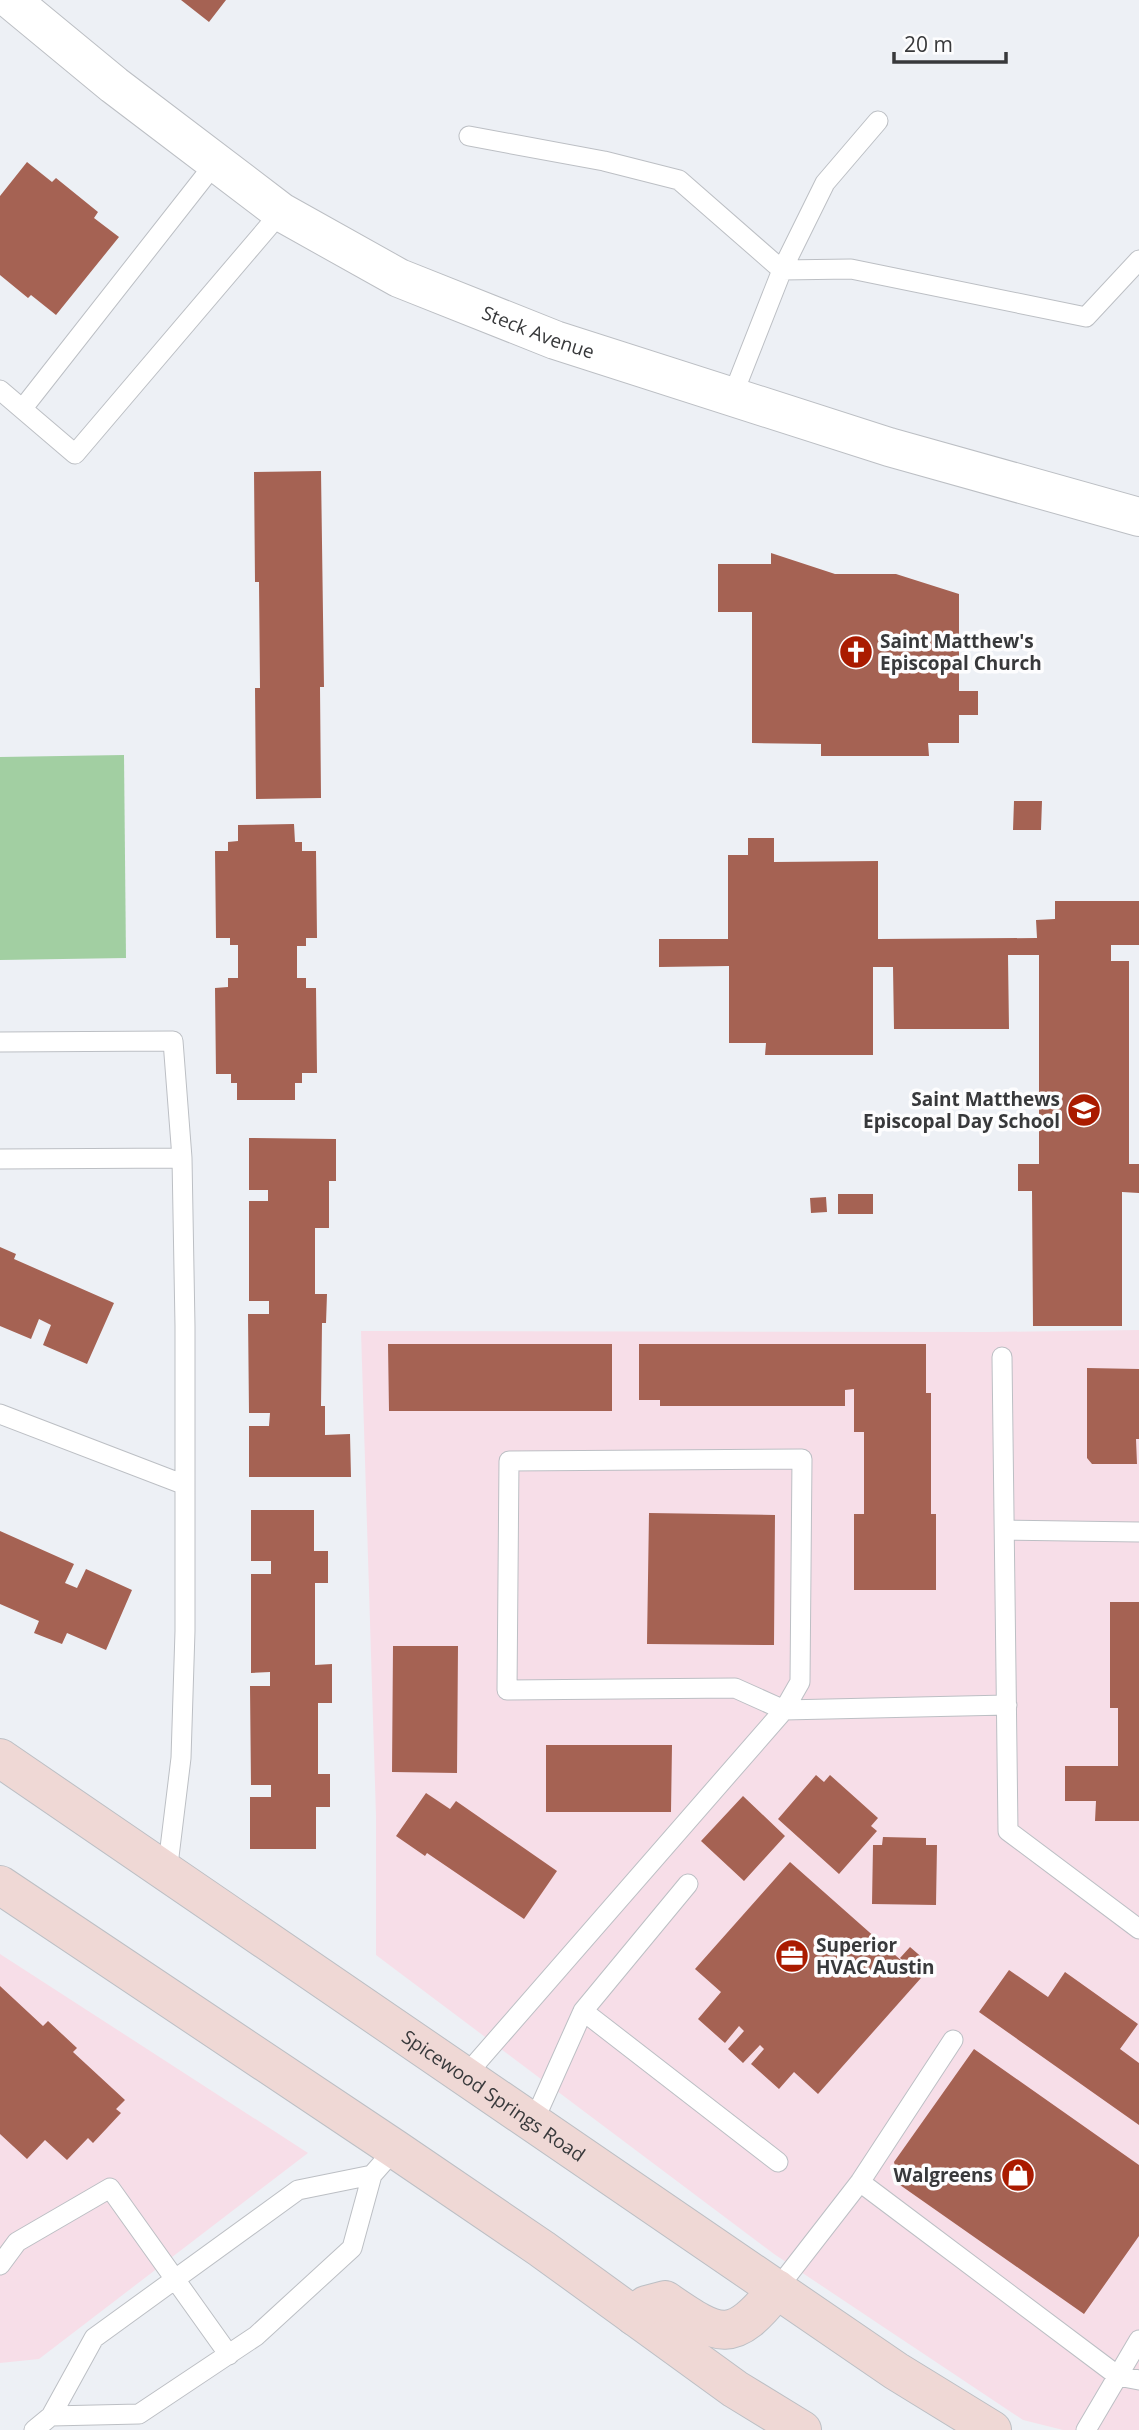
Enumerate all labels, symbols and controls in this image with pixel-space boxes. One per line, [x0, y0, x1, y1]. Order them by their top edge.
scale bar [894, 21, 1006, 65]
text: 20 m [904, 30, 953, 58]
street label: Steck Avenue [478, 299, 598, 365]
place label: Saint Matthew's Episcopal Church [880, 628, 1042, 676]
church icon: Saint Matthew's Episcopal Church [837, 633, 875, 671]
place label: Saint Matthews Episcopal Day School [863, 1086, 1060, 1134]
school or university icon: Saint Matthews Episcopal Day School [1065, 1091, 1103, 1129]
place label: Superior HVAC Austin [816, 1932, 935, 1980]
office icon: Superior HVAC Austin [773, 1937, 811, 1975]
street label: Spicewood Springs Road [397, 2024, 590, 2168]
shop icon: Walgreens [999, 2156, 1037, 2194]
place label: Walgreens [894, 2162, 993, 2188]

